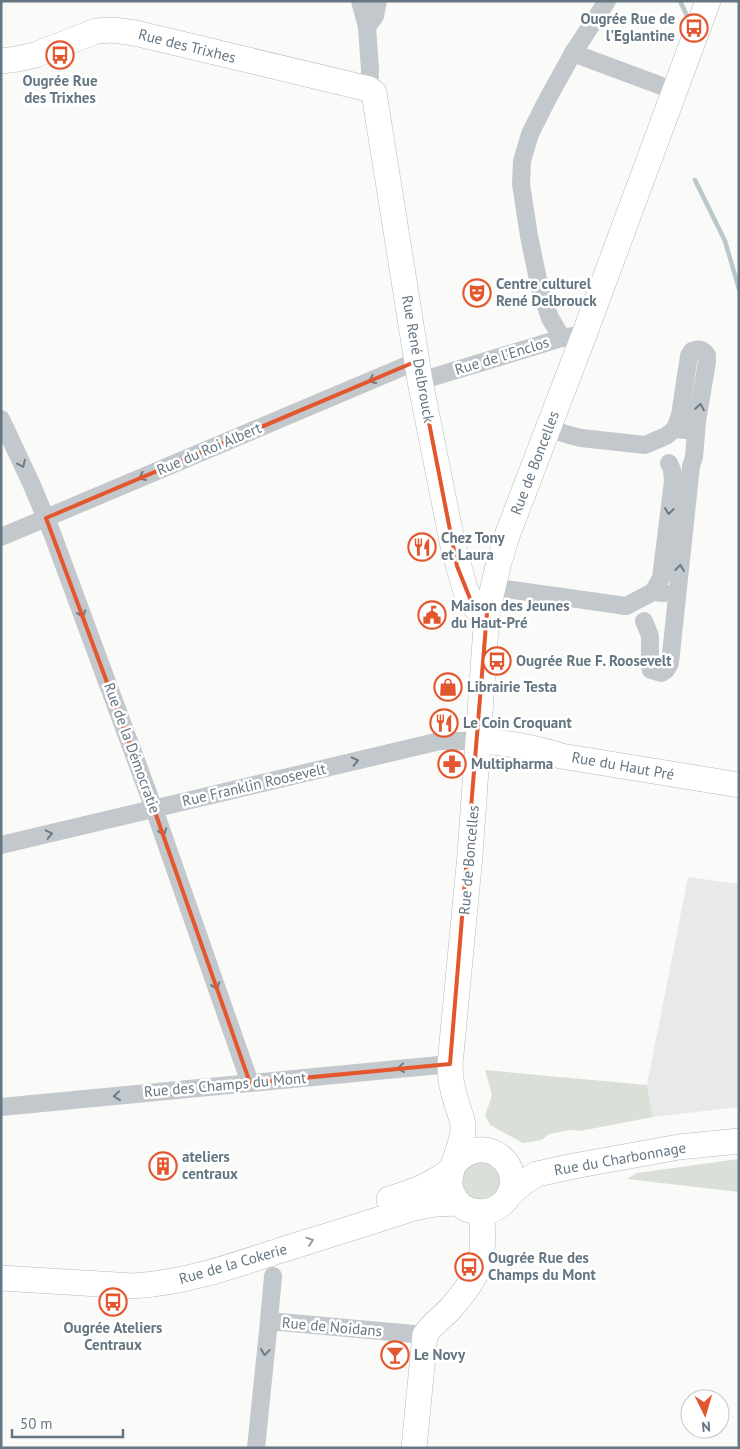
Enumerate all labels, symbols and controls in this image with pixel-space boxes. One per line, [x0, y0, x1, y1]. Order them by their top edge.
place label: Ougrée Rue de l'Eglantine [580, 9, 675, 45]
bus stop icon: Ougrée Rue de l'Eglantine [679, 13, 709, 43]
street label: Rue des Trixhes [136, 24, 238, 67]
bus stop icon: Ougrée Rue des Trixhes [45, 40, 75, 70]
place label: Ougrée Rue des Trixhes [22, 71, 98, 107]
place label: Centre culturel René Delbrouck [496, 274, 597, 310]
theatre icon: Centre culturel René Delbrouck [462, 278, 492, 308]
street label: Rue René Delbrouck [398, 294, 439, 425]
street label: Rue de l'Enclos [452, 332, 551, 379]
one-way arrow [368, 374, 377, 384]
one-way arrow [694, 403, 704, 412]
street label: Rue de Boncelles [506, 408, 563, 518]
street label: Rue du Roi Albert [154, 418, 264, 479]
one-way arrow [15, 459, 26, 468]
one-way arrow [138, 471, 147, 482]
one-way arrow [664, 508, 675, 516]
place label: Chez Tony et Laura [441, 528, 506, 564]
restaurant icon: Chez Tony et Laura [407, 532, 437, 562]
one-way arrow [674, 564, 685, 572]
place label: Maison des Jeunes du Haut-Pré [451, 596, 570, 632]
public building icon: Maison des Jeunes du Haut-Pré [417, 600, 447, 630]
one-way arrow [76, 610, 86, 618]
bus stop icon: Ougrée Rue F. Roosevelt [482, 646, 512, 676]
place label: Ougrée Rue F. Roosevelt [516, 651, 672, 670]
shop icon: Librairie Testa [433, 672, 463, 702]
place label: Librairie Testa [467, 677, 557, 696]
street label: Rue de la Démocratie [100, 680, 165, 816]
restaurant icon: Le Coin Croquant [429, 708, 459, 738]
place label: Le Coin Croquant [463, 713, 572, 732]
street label: Rue du Haut Pré [570, 747, 676, 784]
pharmacy icon: Multipharma [437, 749, 467, 779]
place label: Multipharma [471, 754, 553, 773]
one-way arrow [351, 756, 360, 767]
street label: Rue Franklin Roosevelt [180, 759, 328, 810]
street label: Rue de Boncelles [454, 804, 483, 916]
one-way arrow [157, 828, 167, 836]
one-way arrow [44, 829, 53, 840]
one-way arrow [210, 981, 220, 990]
one-way arrow [397, 1062, 405, 1073]
street label: Rue des Champs du Mont [143, 1068, 307, 1101]
one-way arrow [113, 1090, 121, 1101]
street label: Rue du Charbonnage [552, 1138, 687, 1179]
place label: ateliers centraux [182, 1147, 238, 1183]
building icon: ateliers centraux [148, 1151, 178, 1181]
one-way arrow [305, 1237, 314, 1247]
street label: Rue de la Cokerie [177, 1239, 289, 1288]
place label: Ougrée Rue des Champs du Mont [488, 1248, 596, 1284]
bus stop icon: Ougrée Rue des Champs du Mont [454, 1252, 484, 1282]
bus stop icon: Ougrée Ateliers Centraux [98, 1287, 128, 1317]
street label: Rue de Noidans [281, 1313, 383, 1340]
place label: Ougrée Ateliers Centraux [64, 1318, 162, 1354]
bar icon: Le Novy [380, 1340, 410, 1370]
place label: Le Novy [414, 1345, 466, 1364]
one-way arrow [260, 1348, 271, 1356]
north arrow [680, 1389, 730, 1439]
scale bar [12, 1406, 124, 1438]
text: 50 m [20, 1414, 53, 1433]
text: N [701, 1418, 712, 1436]

